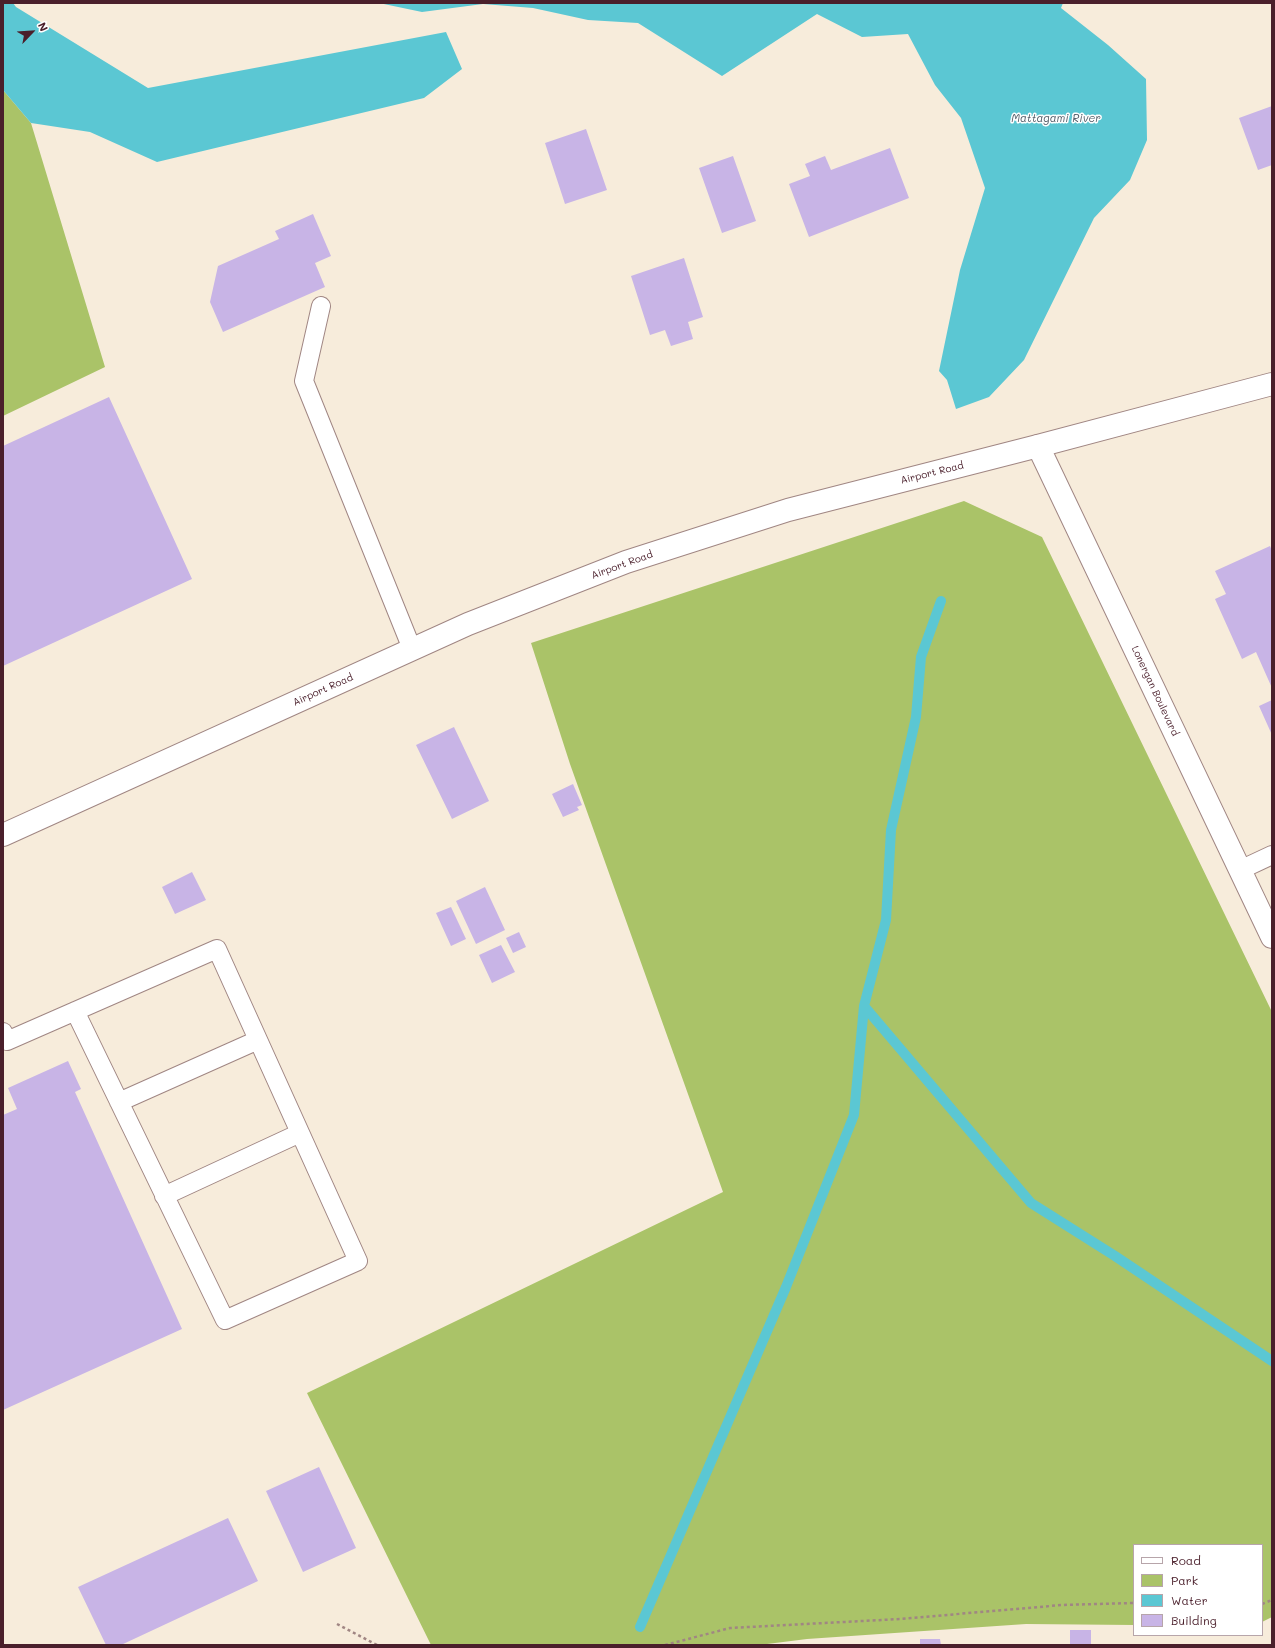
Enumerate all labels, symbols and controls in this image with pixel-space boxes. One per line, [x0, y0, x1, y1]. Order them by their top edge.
north arrow [12, 12, 52, 52]
text: N [35, 20, 52, 34]
water label: Mattagami River [1011, 112, 1101, 126]
street label: Airport Road [899, 459, 965, 487]
street label: Airport Road [590, 548, 654, 582]
street label: Lonergan Boulevard [1129, 644, 1181, 738]
street label: Airport Road [291, 671, 355, 709]
legend [1133, 1544, 1263, 1636]
text: Road [1171, 1552, 1201, 1568]
text: Park [1171, 1572, 1198, 1588]
text: Water [1171, 1592, 1208, 1608]
text: Building [1171, 1612, 1217, 1628]

